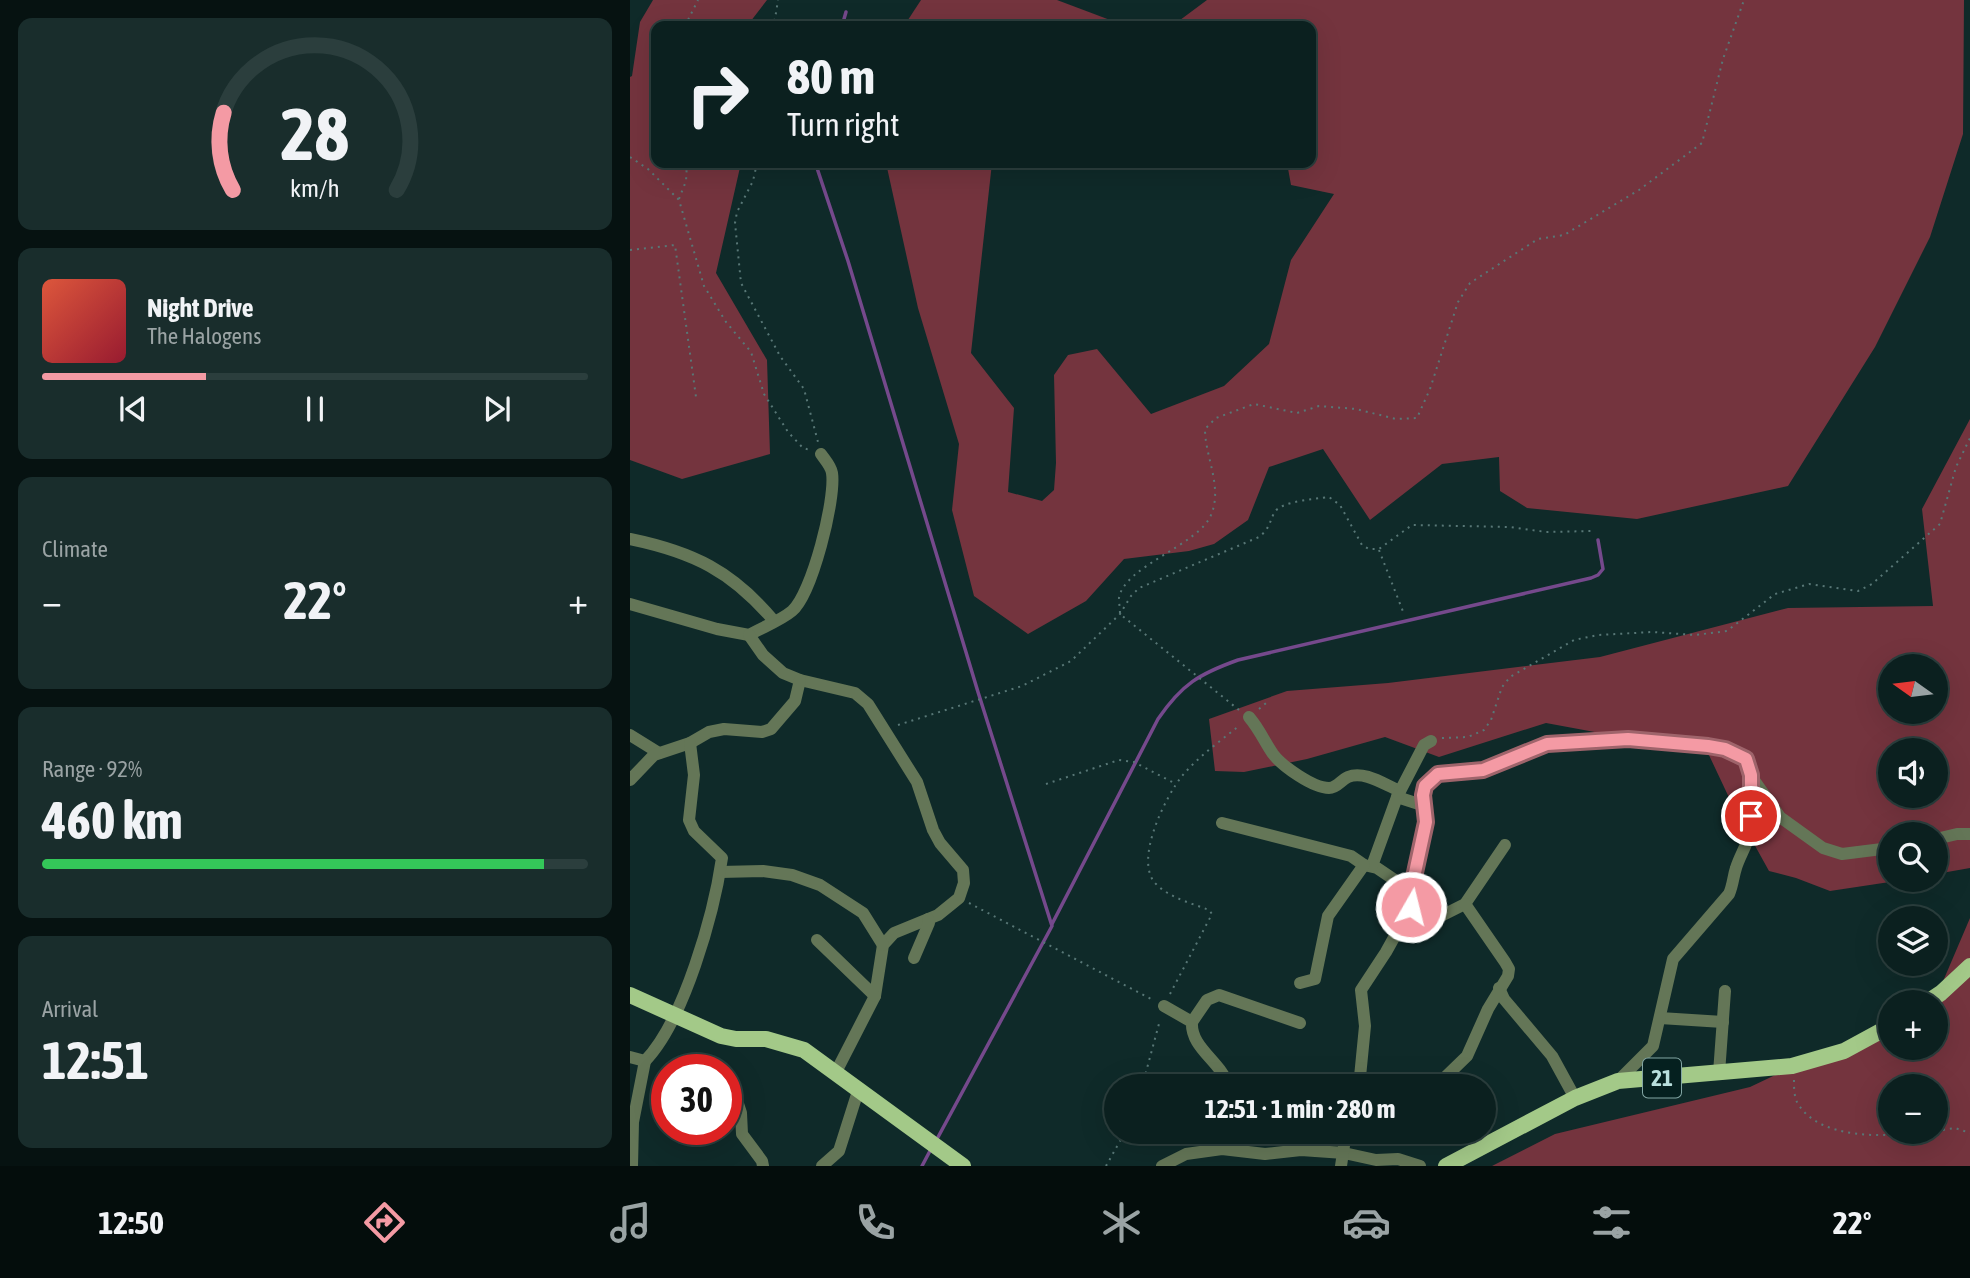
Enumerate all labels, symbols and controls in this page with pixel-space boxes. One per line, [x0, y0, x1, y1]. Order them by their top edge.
text: 80 m [787, 48, 875, 104]
icon: right [672, 49, 763, 140]
text: 28 [281, 92, 349, 175]
text: Turn right [787, 106, 900, 143]
text: km/h [290, 174, 340, 202]
text: Night Drive [147, 293, 254, 323]
text: The Halogens [147, 323, 261, 349]
icon: previous [114, 390, 152, 428]
icon: pause [296, 390, 334, 428]
icon: next [478, 390, 516, 428]
text: Climate [42, 536, 108, 562]
text: 22° [283, 570, 347, 630]
text: − [42, 579, 62, 622]
text: + [568, 579, 588, 622]
north arrow [1878, 654, 1948, 724]
map controls [1878, 654, 1948, 1144]
button: sound [1878, 738, 1948, 808]
text: Range · 92% [42, 756, 142, 782]
pin [1721, 786, 1781, 846]
text: 460 km [42, 790, 183, 850]
icon: arrive [1732, 797, 1770, 835]
button: search [1878, 822, 1948, 892]
position arrow [1374, 870, 1448, 944]
button: layers [1878, 906, 1948, 976]
button: + [1878, 990, 1948, 1060]
text: Arrival [42, 996, 98, 1022]
text: 12:51 [42, 1030, 149, 1090]
speed limit sign: 30 [651, 1054, 742, 1145]
road number: 21 [1643, 1058, 1681, 1098]
button: − [1878, 1074, 1948, 1144]
text: 12:51 · 1 min · 280 m [1205, 1094, 1395, 1124]
icon: directions [360, 1198, 409, 1247]
icon: music [606, 1198, 655, 1247]
icon: phone [851, 1198, 900, 1247]
icon: climate [1097, 1198, 1146, 1247]
icon: car [1342, 1198, 1391, 1247]
icon: filters [1587, 1198, 1636, 1247]
text: 12:50 [98, 1204, 164, 1241]
text: 22° [1833, 1204, 1872, 1241]

